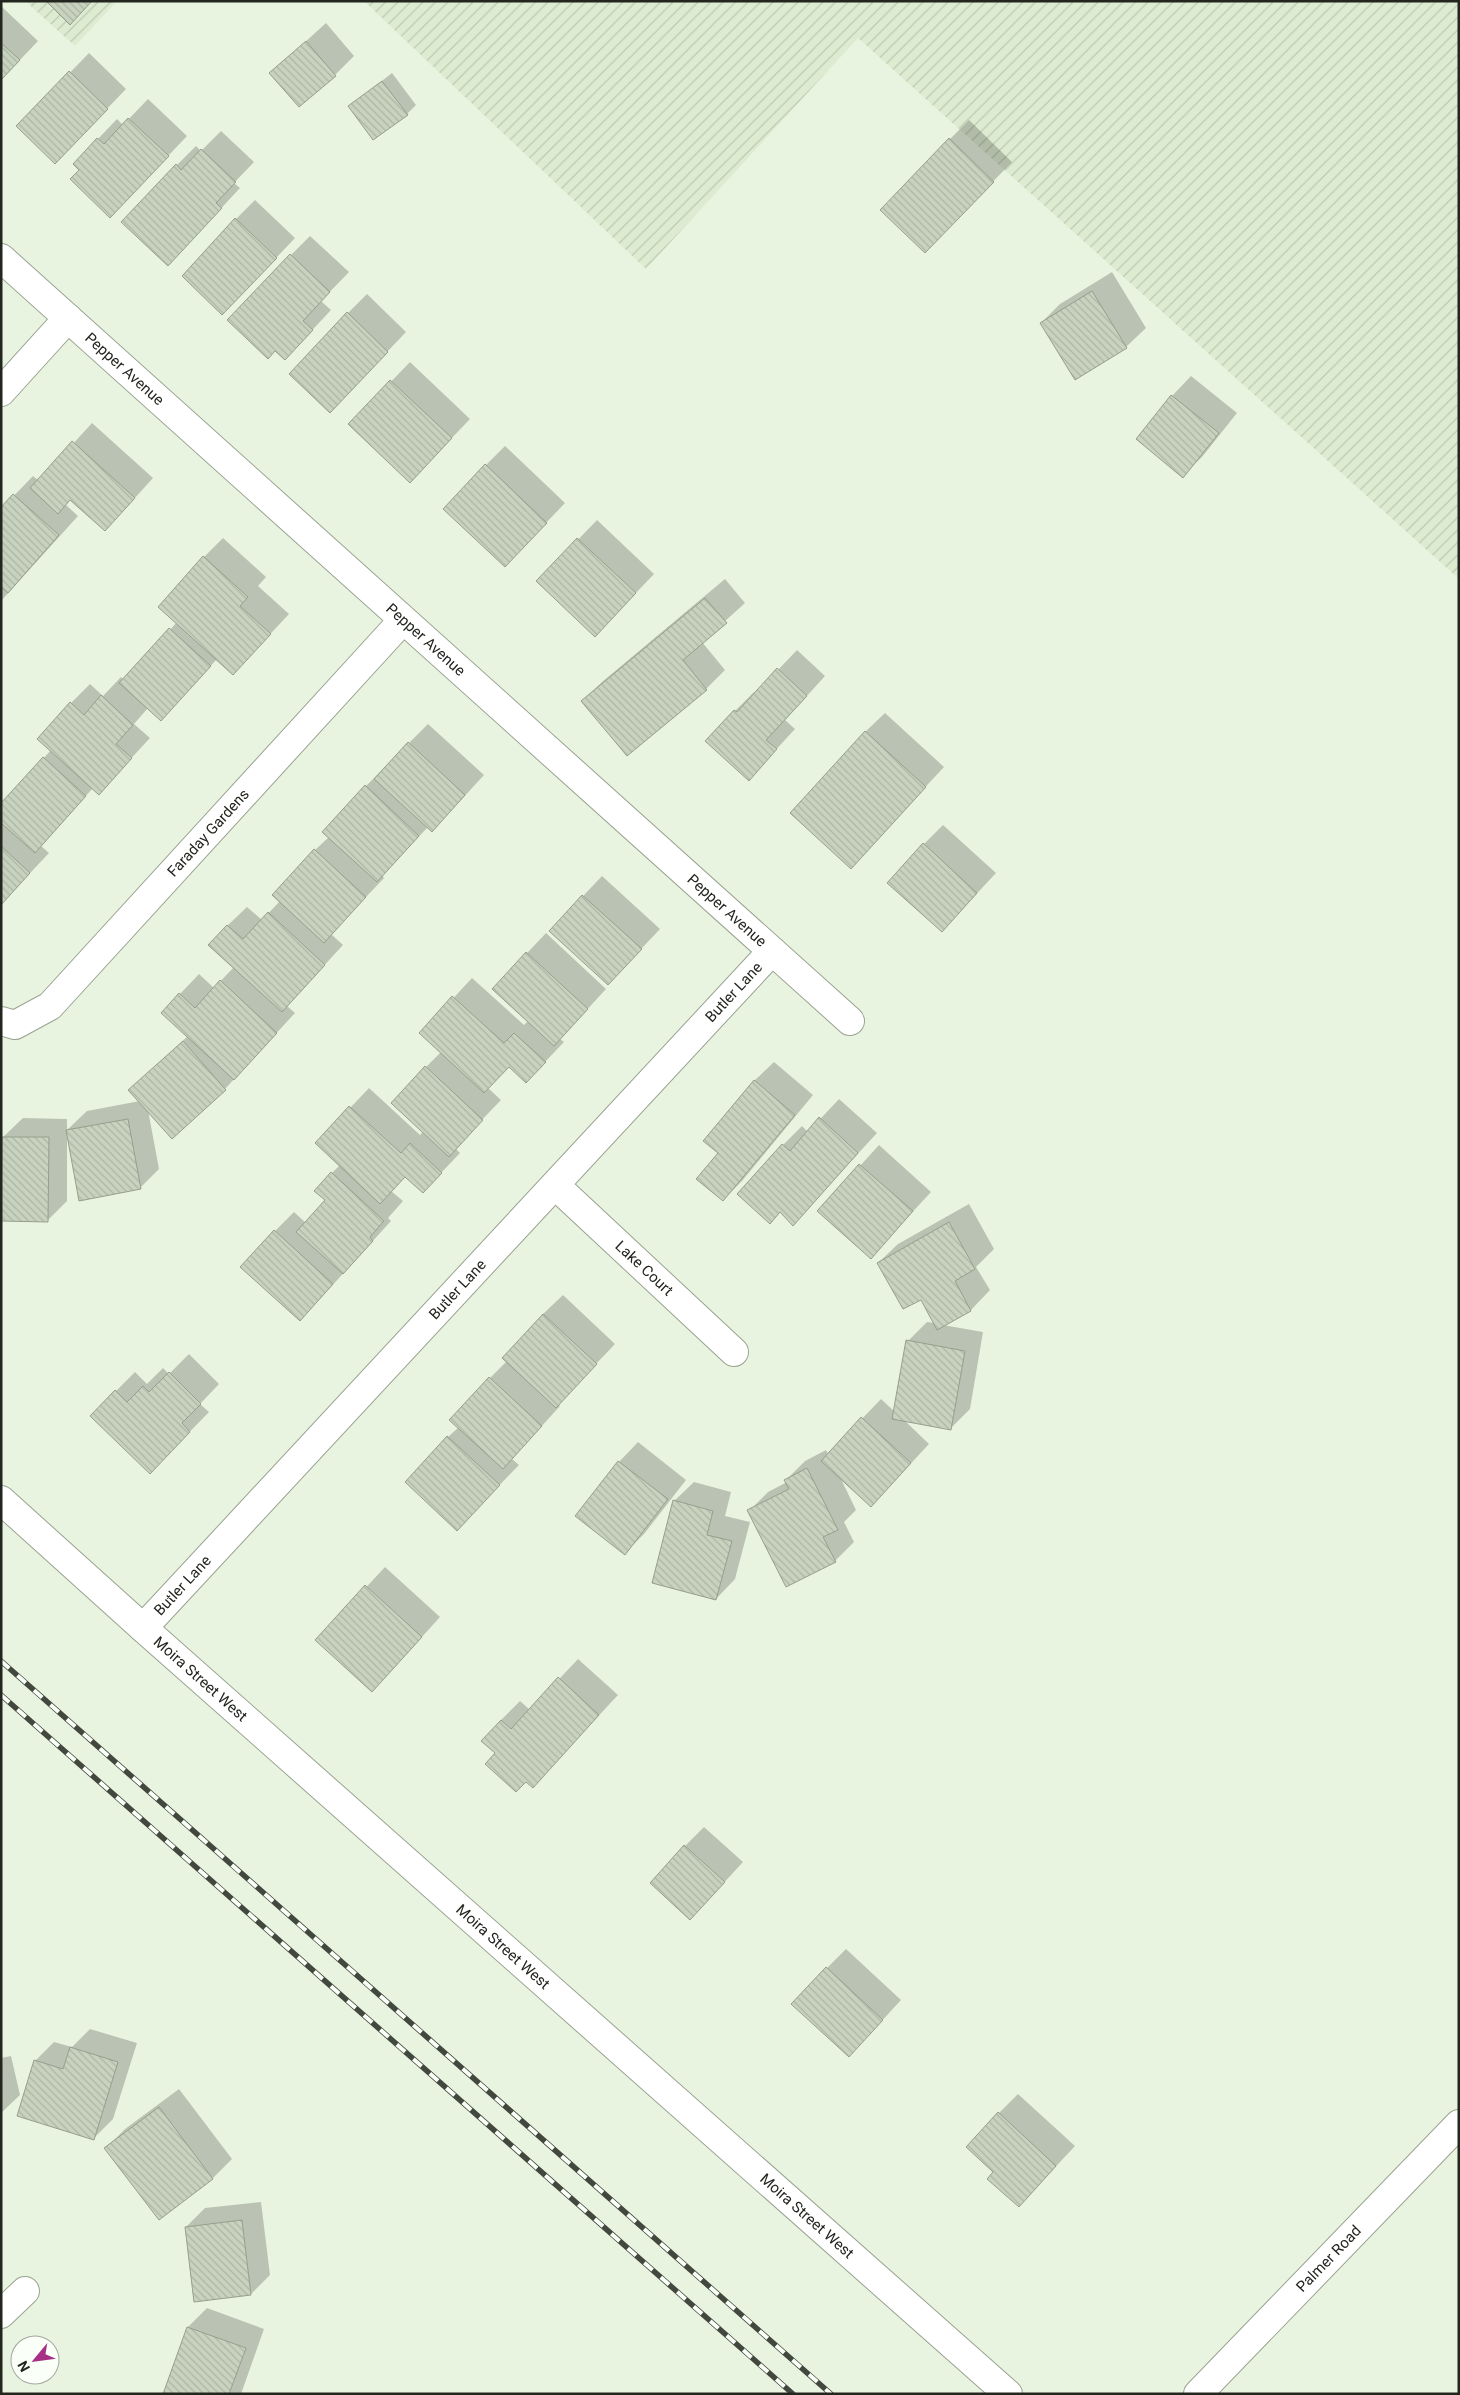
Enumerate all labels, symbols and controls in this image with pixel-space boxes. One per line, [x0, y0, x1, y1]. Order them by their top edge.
street label: Pepper Avenue [81, 329, 168, 409]
street label: Pepper Avenue [382, 600, 469, 680]
street label: Faraday Gardens [164, 785, 253, 880]
street label: Pepper Avenue [684, 870, 770, 951]
street label: Butler Lane [702, 958, 766, 1026]
street label: Lake Court [612, 1237, 677, 1300]
street label: Butler Lane [425, 1256, 490, 1323]
street label: Butler Lane [150, 1552, 215, 1619]
street label: Moira Street West [150, 1633, 251, 1725]
street label: Moira Street West [452, 1901, 554, 1993]
street label: Moira Street West [756, 2170, 858, 2262]
street label: Palmer Road [1292, 2222, 1365, 2296]
north arrow [10, 2335, 60, 2385]
text: N [14, 2358, 33, 2375]

